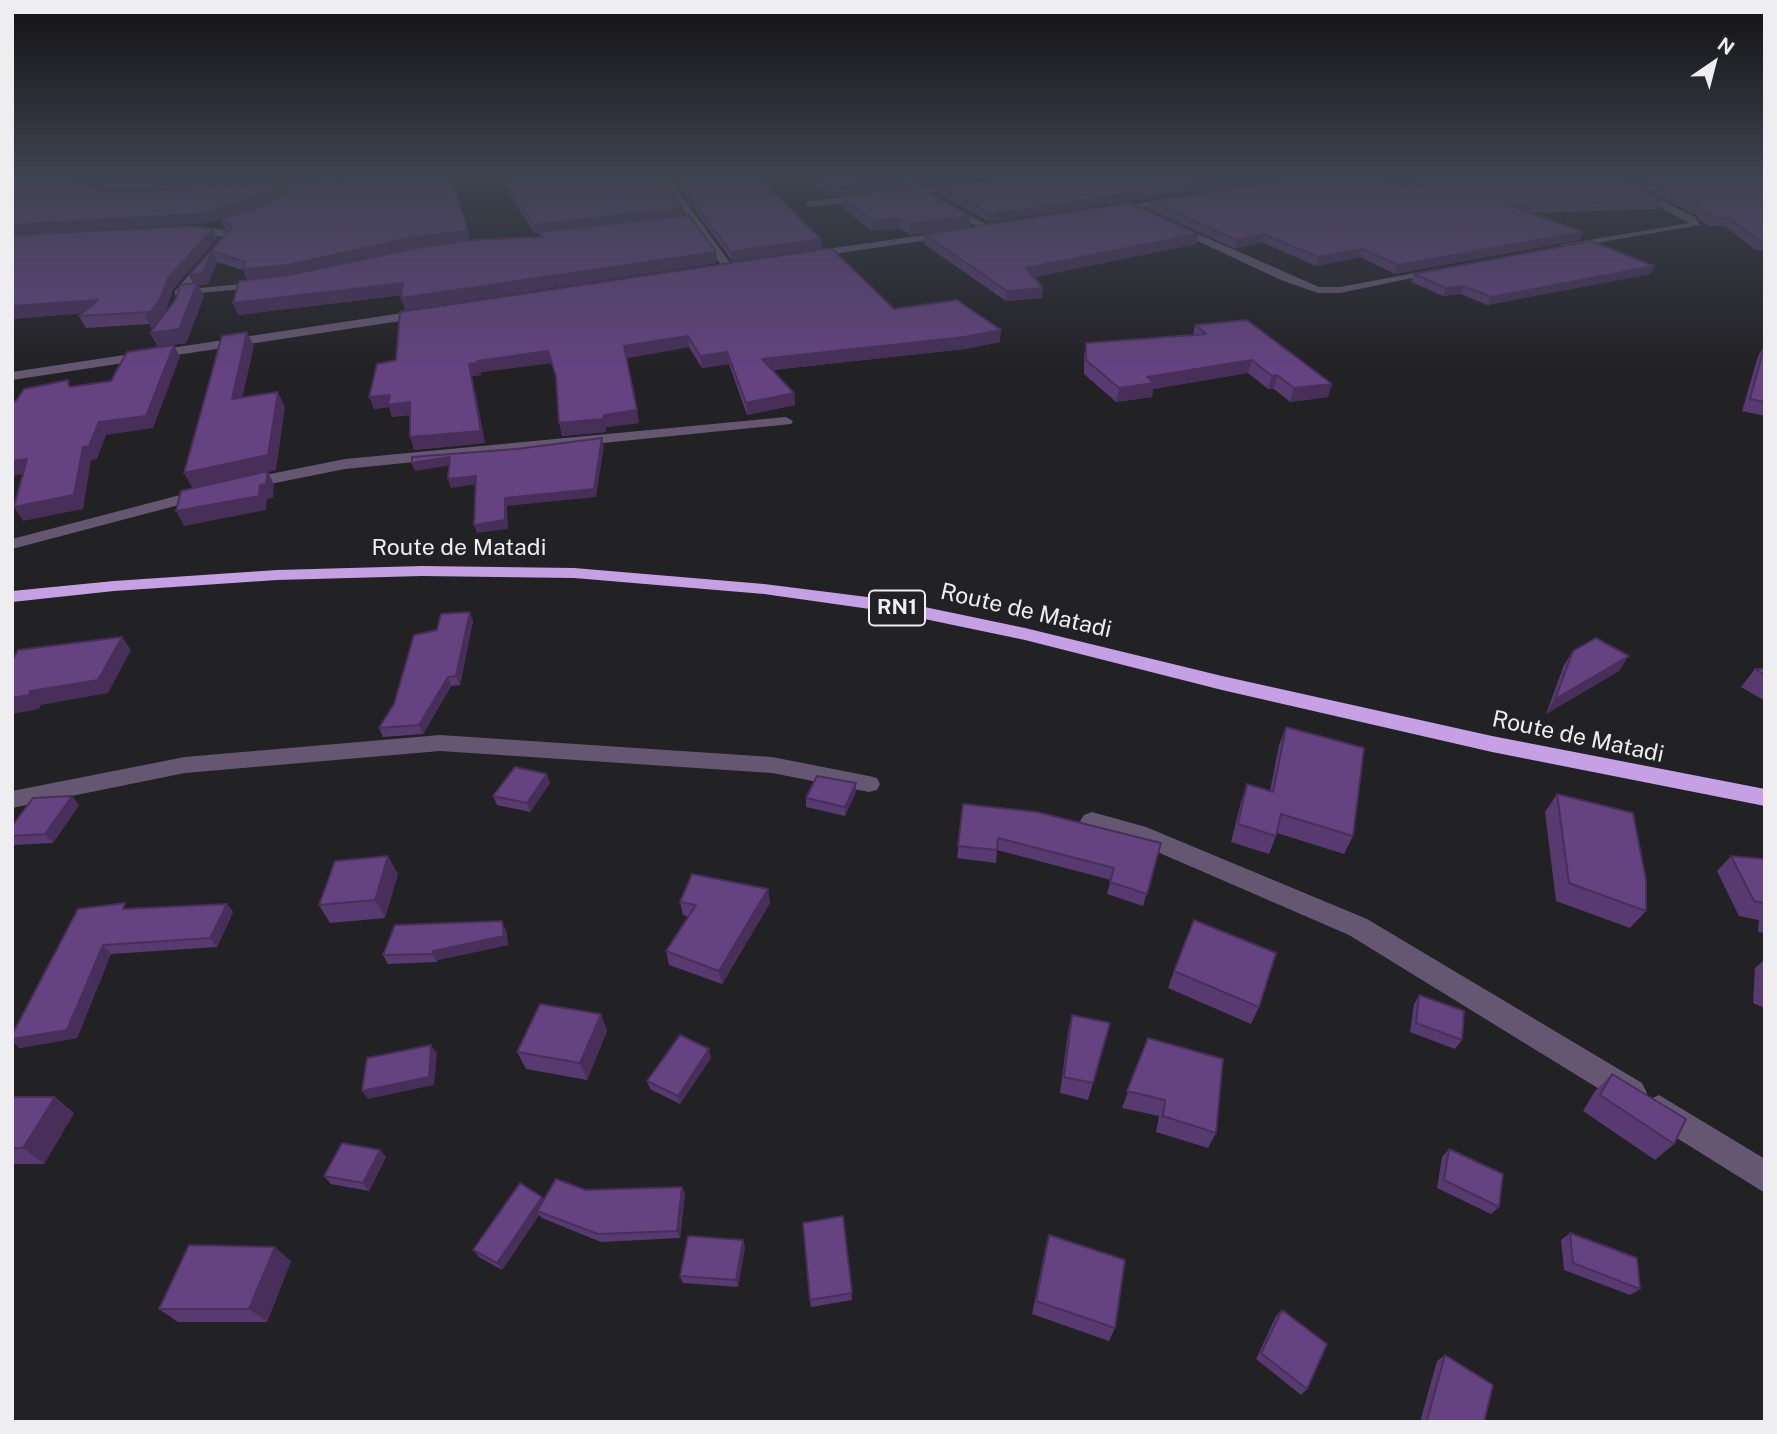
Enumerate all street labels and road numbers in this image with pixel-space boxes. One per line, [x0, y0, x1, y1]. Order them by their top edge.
street label: Route de Matadi [372, 534, 546, 562]
street label: Route de Matadi [938, 578, 1114, 644]
road number: RN1 [869, 590, 925, 626]
street label: Route de Matadi [1490, 705, 1666, 769]

